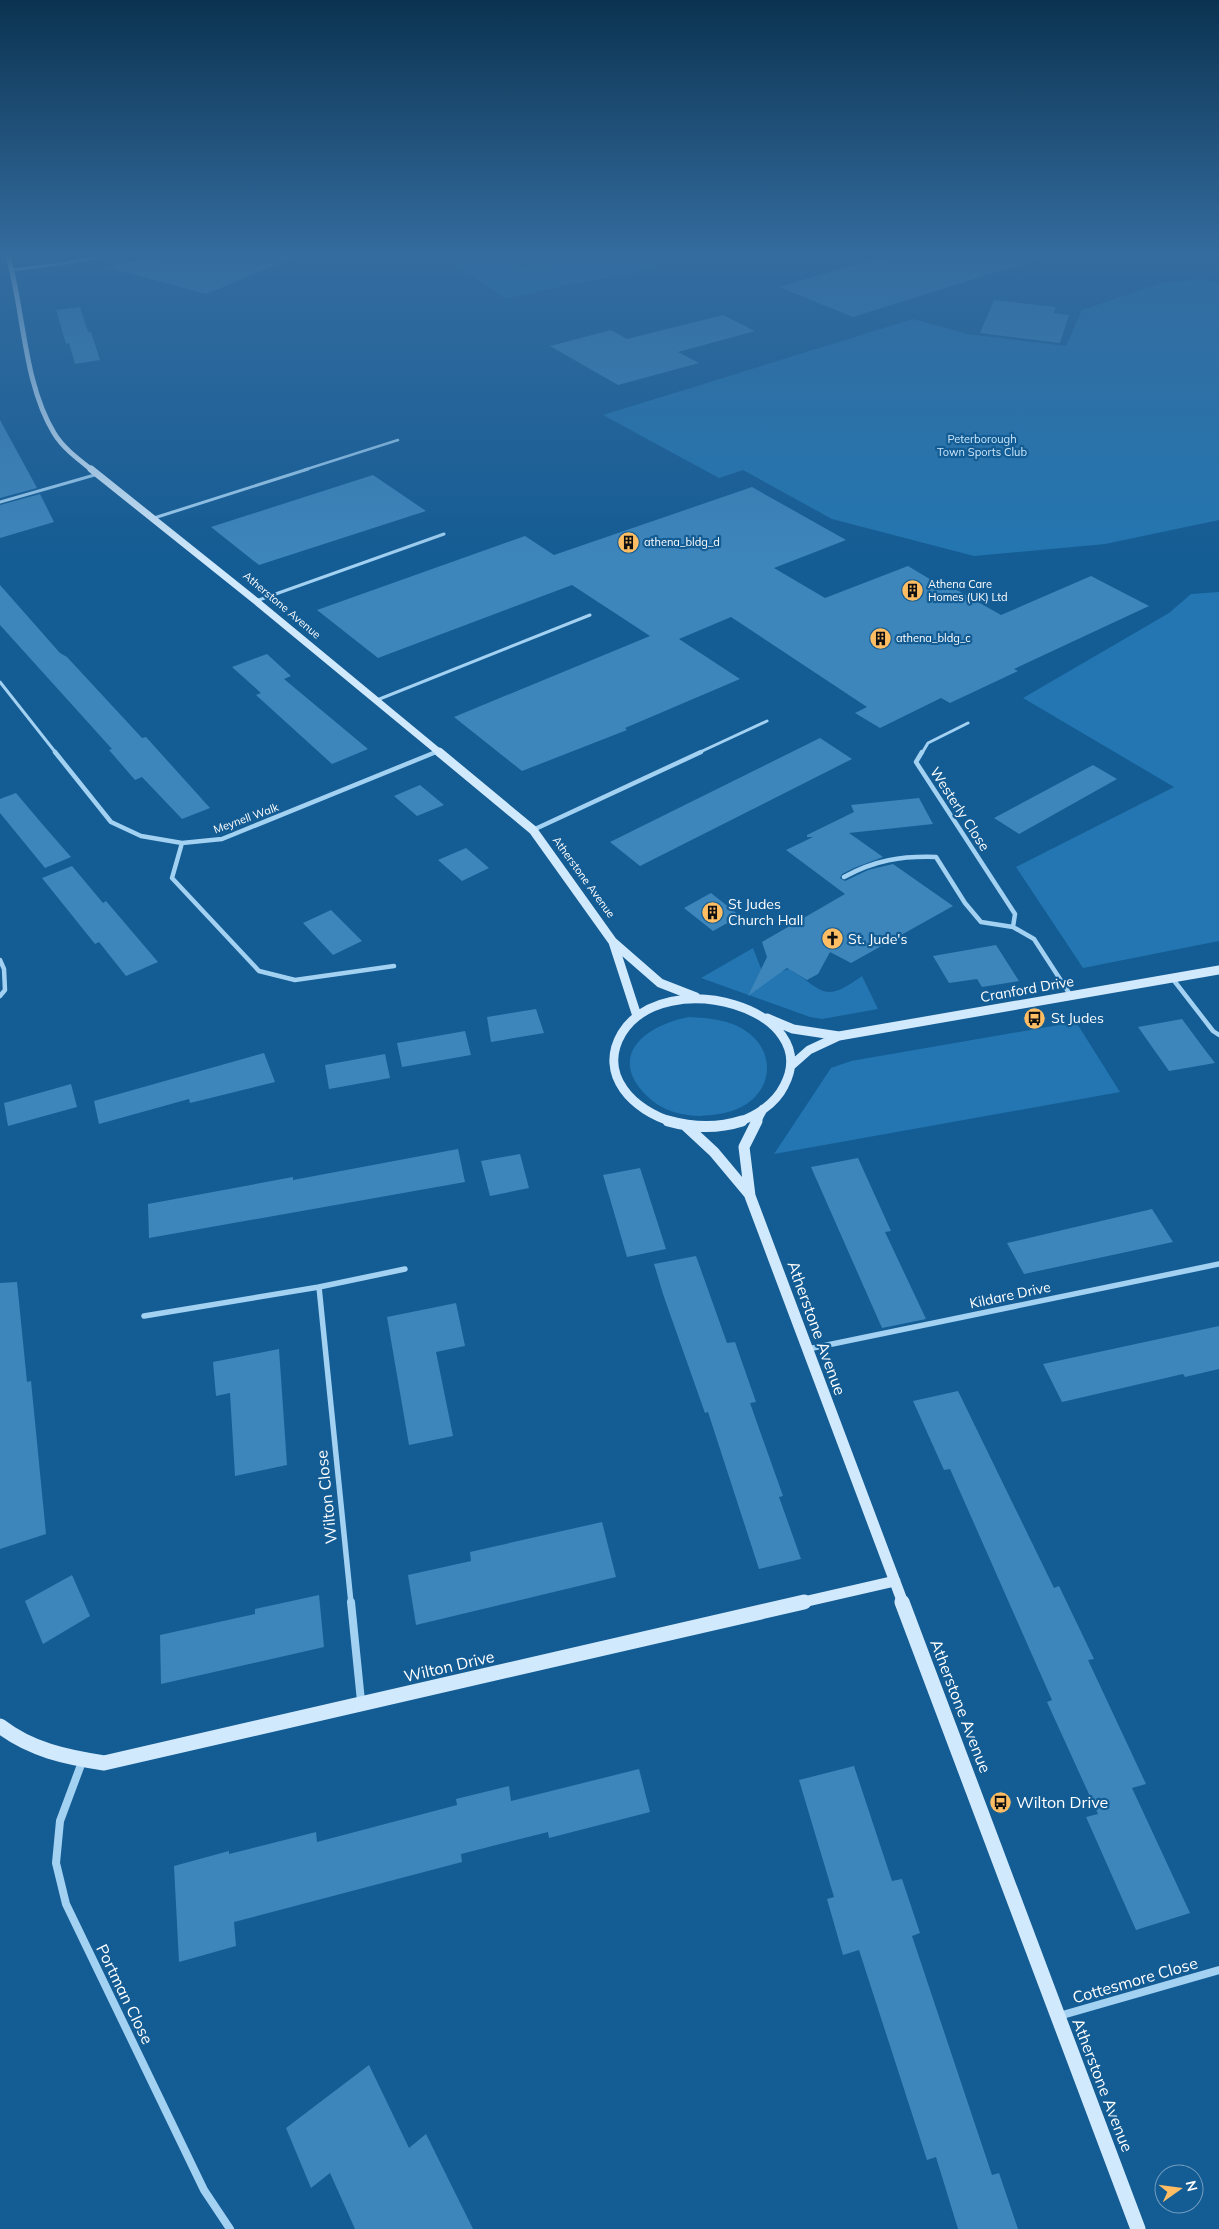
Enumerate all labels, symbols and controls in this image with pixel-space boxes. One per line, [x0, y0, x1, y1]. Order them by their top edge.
park label: Peterborough Town Sports Club [937, 432, 1027, 459]
building icon: athena_bldg_d [616, 530, 640, 554]
place label: athena_bldg_d [644, 535, 720, 549]
street label: Atherstone Avenue [240, 568, 324, 642]
place label: Athena Care Homes (UK) Ltd [928, 577, 1008, 604]
building icon: Athena Care Homes (UK) Ltd [900, 578, 924, 602]
building icon: athena_bldg_c [868, 626, 892, 650]
place label: athena_bldg_c [896, 631, 971, 645]
street label: Westerly Close [926, 764, 994, 854]
street label: Meynell Walk [212, 800, 281, 836]
street label: Atherstone Avenue [550, 834, 618, 920]
place label: St Judes Church Hall [728, 895, 803, 929]
building icon: St Judes Church Hall [700, 900, 724, 924]
church icon: St. Jude's [820, 927, 844, 951]
place label: St. Jude's [848, 930, 907, 948]
street label: Cranford Drive [979, 972, 1075, 1006]
bus stop icon: St Judes [1023, 1006, 1047, 1030]
place label: St Judes [1051, 1009, 1104, 1027]
street label: Atherstone Avenue [783, 1258, 851, 1398]
street label: Kildare Drive [968, 1278, 1052, 1312]
street label: Wilton Close [311, 1449, 341, 1545]
street label: Atherstone Avenue [926, 1636, 996, 1776]
street label: Wilton Drive [402, 1646, 496, 1686]
bus stop icon: Wilton Drive [988, 1790, 1012, 1814]
place label: Wilton Drive [1016, 1792, 1108, 1812]
street label: Portman Close [92, 1941, 158, 2047]
street label: Cottesmore Close [1070, 1953, 1200, 2007]
street label: Atherstone Avenue [1068, 2015, 1138, 2155]
north arrow [1154, 2164, 1204, 2214]
text: N [1182, 2179, 1202, 2193]

